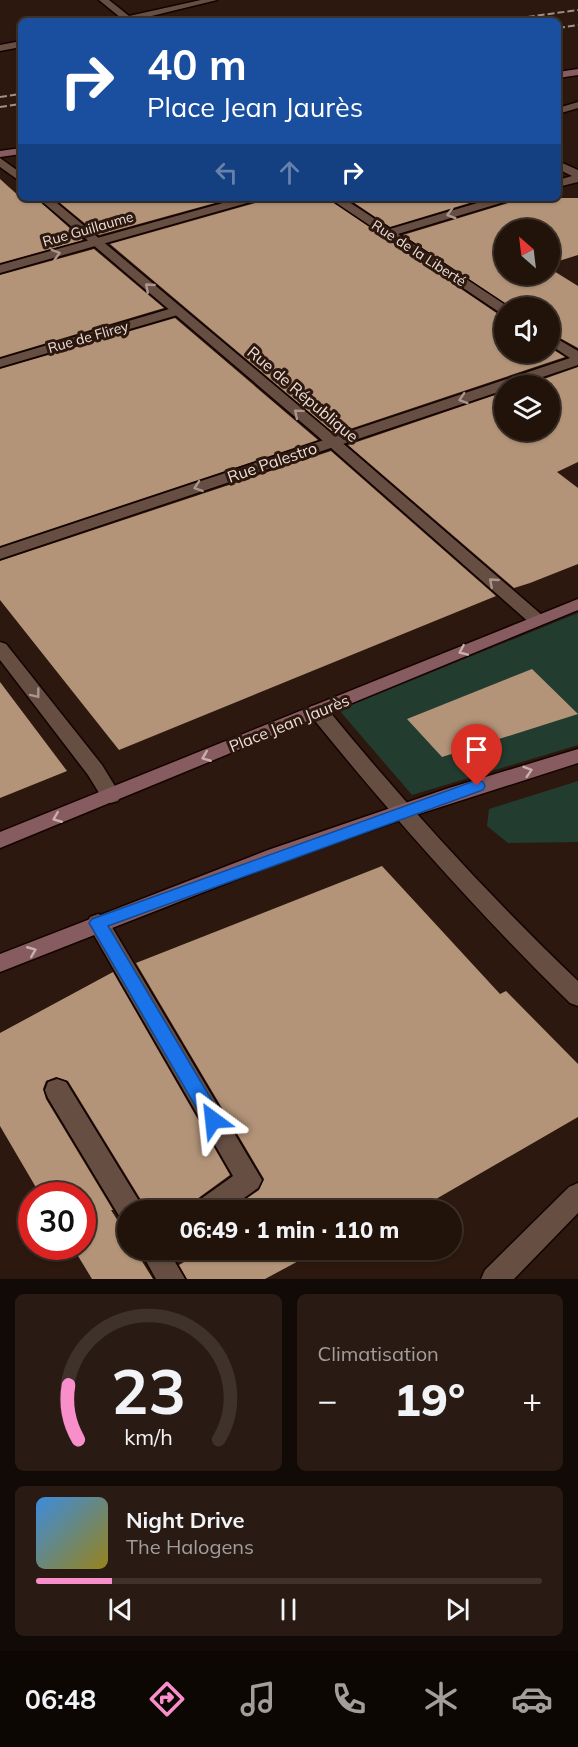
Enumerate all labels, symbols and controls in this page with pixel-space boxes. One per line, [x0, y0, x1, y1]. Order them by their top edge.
text: 40 m [147, 38, 247, 91]
icon: right [48, 42, 126, 120]
text: Place Jean Jaurès [147, 90, 363, 124]
icon: left [210, 156, 243, 189]
icon: ahead [273, 156, 306, 189]
icon: right [336, 156, 369, 189]
street label: Rue Guillaume [40, 207, 136, 251]
one-way arrow [446, 207, 457, 219]
street label: Rue de la Liberté [368, 216, 470, 290]
north arrow [494, 219, 560, 285]
map controls [494, 219, 560, 441]
one-way arrow [51, 248, 61, 261]
one-way arrow [145, 284, 156, 295]
button: sound [494, 297, 560, 363]
street label: Rue de Flirey [46, 317, 131, 357]
street label: Rue de République [243, 342, 363, 446]
button: layers [494, 375, 560, 441]
one-way arrow [458, 391, 469, 404]
one-way arrow [294, 409, 305, 420]
street label: Rue Palestro [224, 437, 320, 487]
one-way arrow [193, 480, 204, 492]
one-way arrow [489, 578, 500, 589]
one-way arrow [459, 644, 470, 656]
one-way arrow [29, 687, 40, 698]
street label: Place Jean Jaurès [226, 690, 352, 756]
pin [451, 724, 502, 786]
icon: arrive [460, 733, 493, 766]
one-way arrow [201, 750, 212, 762]
one-way arrow [522, 766, 533, 778]
one-way arrow [52, 811, 63, 823]
one-way arrow [25, 946, 36, 958]
position arrow [181, 1088, 245, 1152]
speed limit sign: 30 [18, 1182, 96, 1260]
text: 06:49 · 1 min · 110 m [180, 1216, 399, 1244]
text: Climatisation [318, 1341, 439, 1366]
text: 23 [111, 1351, 186, 1430]
text: 19° [394, 1371, 465, 1427]
text: − [318, 1379, 337, 1420]
text: + [522, 1379, 542, 1420]
text: km/h [124, 1423, 172, 1450]
text: Night Drive [126, 1506, 245, 1534]
text: The Halogens [126, 1534, 254, 1559]
icon: previous [104, 1593, 137, 1626]
icon: pause [272, 1593, 305, 1626]
icon: next [441, 1593, 474, 1626]
icon: directions [146, 1678, 188, 1720]
icon: music [237, 1678, 279, 1720]
icon: phone [328, 1678, 370, 1720]
icon: climate [420, 1678, 462, 1720]
icon: car [511, 1678, 553, 1720]
text: 06:48 [25, 1682, 96, 1716]

